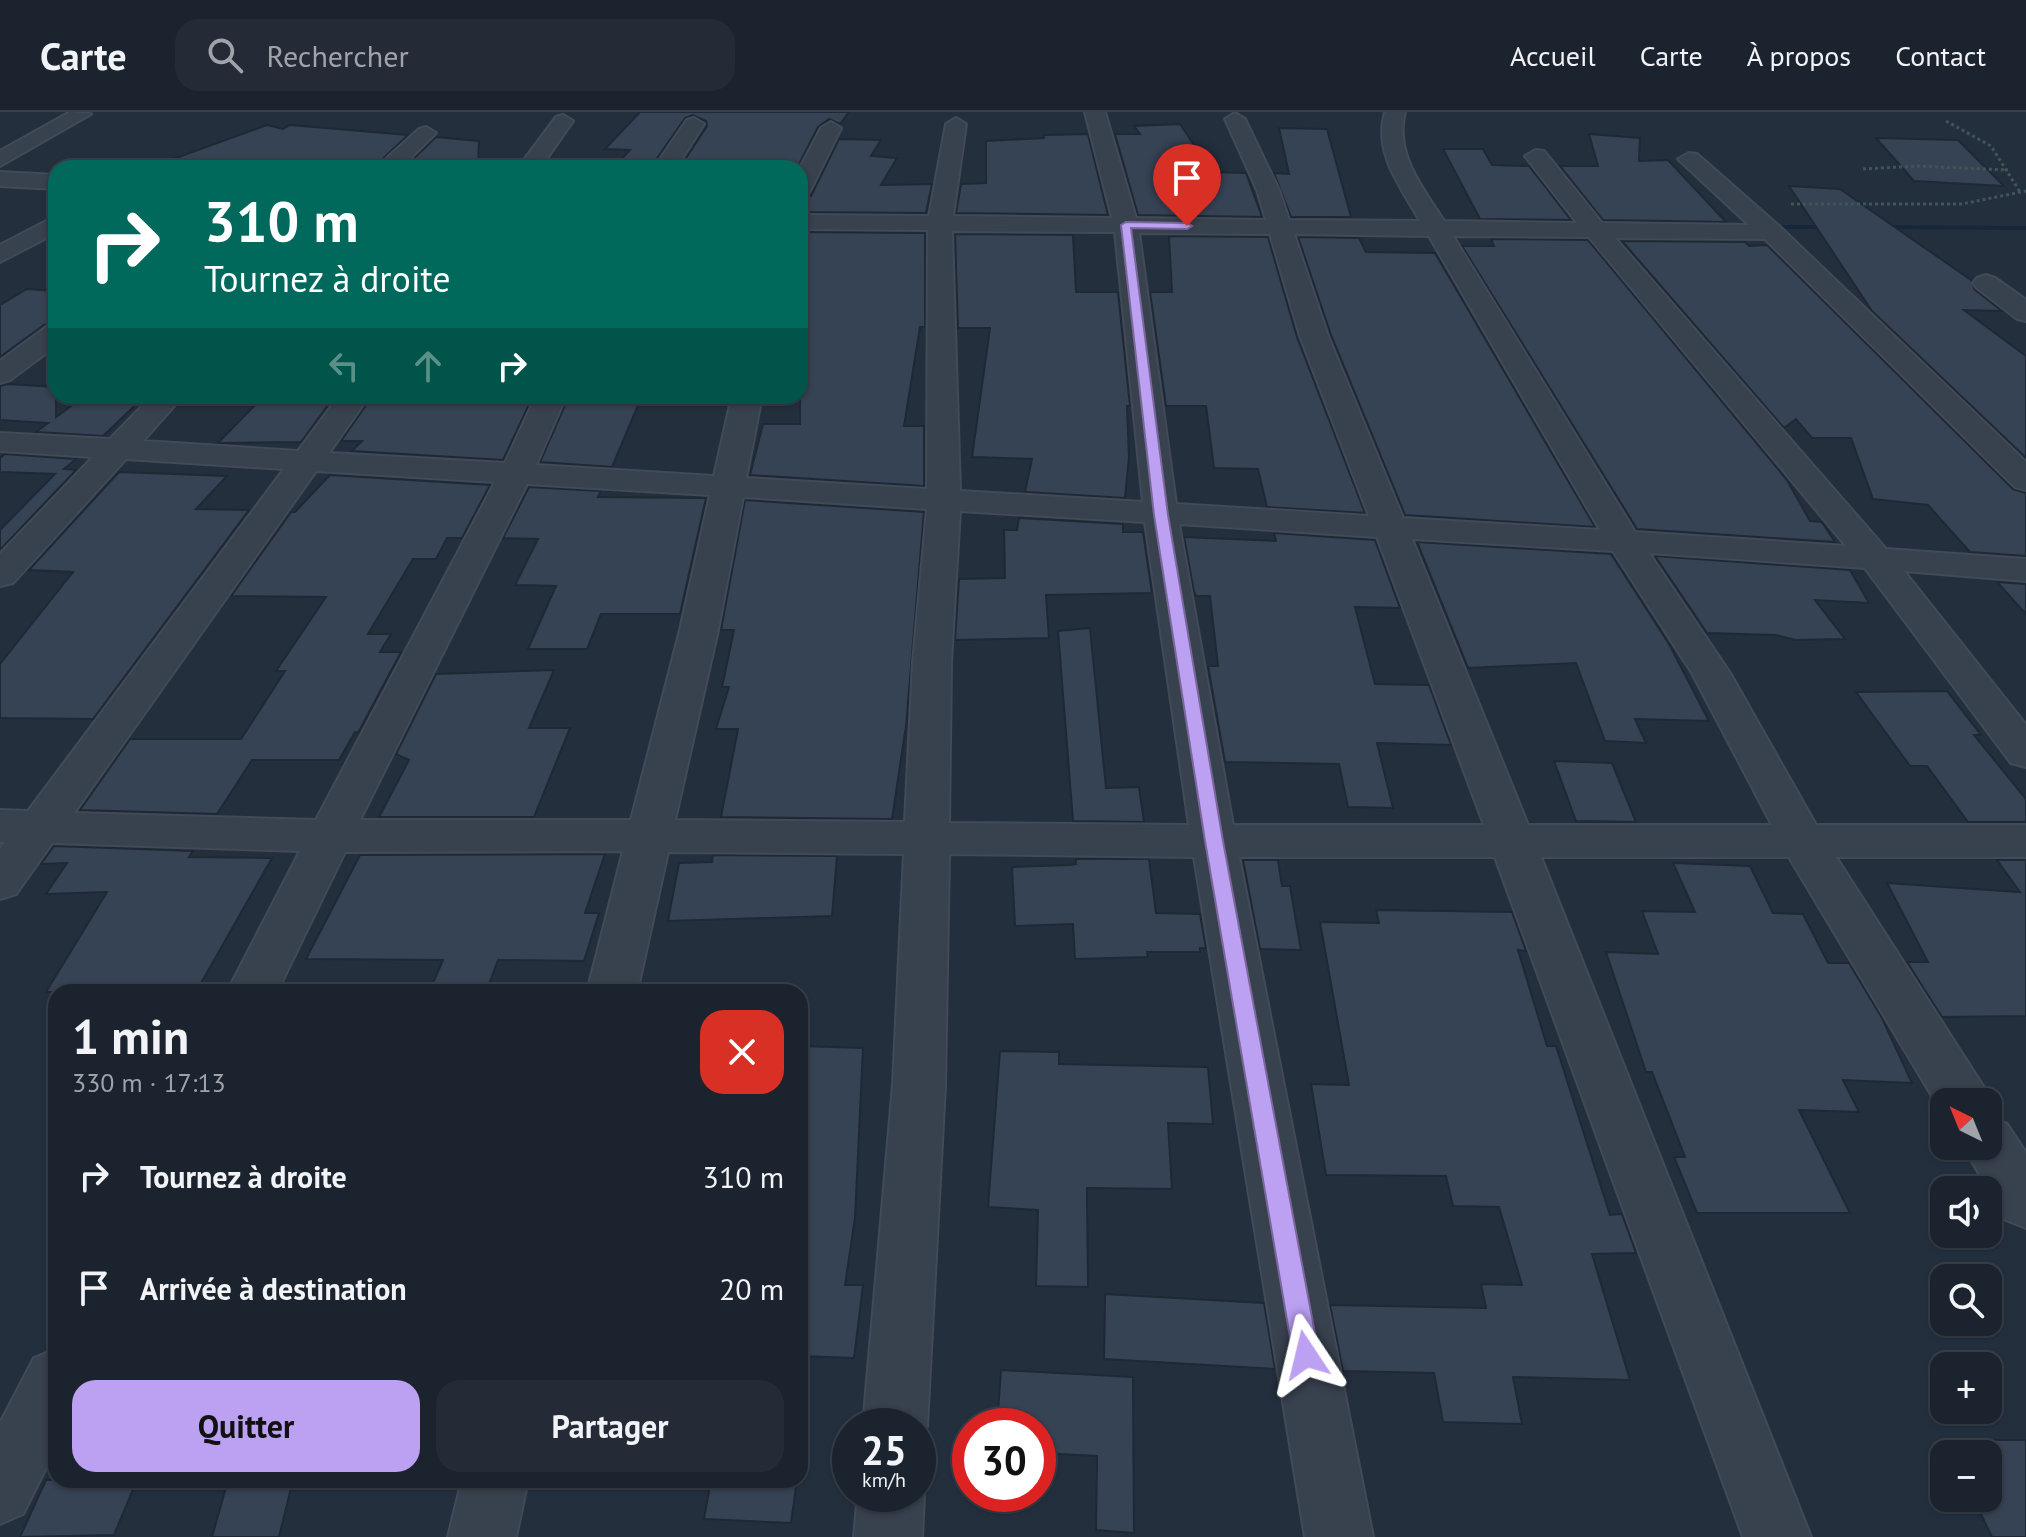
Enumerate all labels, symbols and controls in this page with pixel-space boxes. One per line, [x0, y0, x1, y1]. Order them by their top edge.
search box [175, 19, 735, 91]
text: Carte [40, 31, 127, 80]
icon: search [203, 33, 247, 77]
text: Rechercher [267, 36, 409, 75]
text: Accueil [1510, 37, 1596, 74]
text: Carte [1640, 37, 1703, 74]
text: À propos [1747, 37, 1851, 74]
text: Contact [1895, 37, 1986, 74]
pin [1153, 144, 1221, 226]
icon: arrive [1165, 156, 1209, 200]
text: 310 m [204, 185, 359, 257]
icon: right [72, 192, 176, 296]
text: Tournez à droite [204, 255, 451, 302]
icon: left [322, 344, 366, 388]
icon: ahead [406, 344, 450, 388]
icon: right [490, 344, 534, 388]
text: 1 min [72, 1005, 189, 1067]
button: close [700, 1010, 784, 1094]
text: 330 m · 17:13 [72, 1066, 226, 1099]
north arrow [1930, 1088, 2002, 1160]
map controls [1930, 1088, 2002, 1512]
icon: right [72, 1154, 116, 1198]
text: Tournez à droite [140, 1157, 347, 1196]
text: 310 m [703, 1157, 784, 1196]
button: sound [1930, 1176, 2002, 1248]
button: search [1930, 1264, 2002, 1336]
icon: arrive [72, 1266, 116, 1310]
text: Arrivée à destination [140, 1269, 407, 1308]
text: 20 m [719, 1269, 784, 1308]
position arrow [1264, 1313, 1348, 1397]
button: + [1930, 1352, 2002, 1424]
button: Quitter [72, 1380, 420, 1472]
button: Partager [436, 1380, 784, 1472]
speed limit sign: 30 [952, 1408, 1056, 1512]
text: 25 [861, 1424, 907, 1476]
button: − [1930, 1440, 2002, 1512]
text: km/h [862, 1467, 906, 1493]

